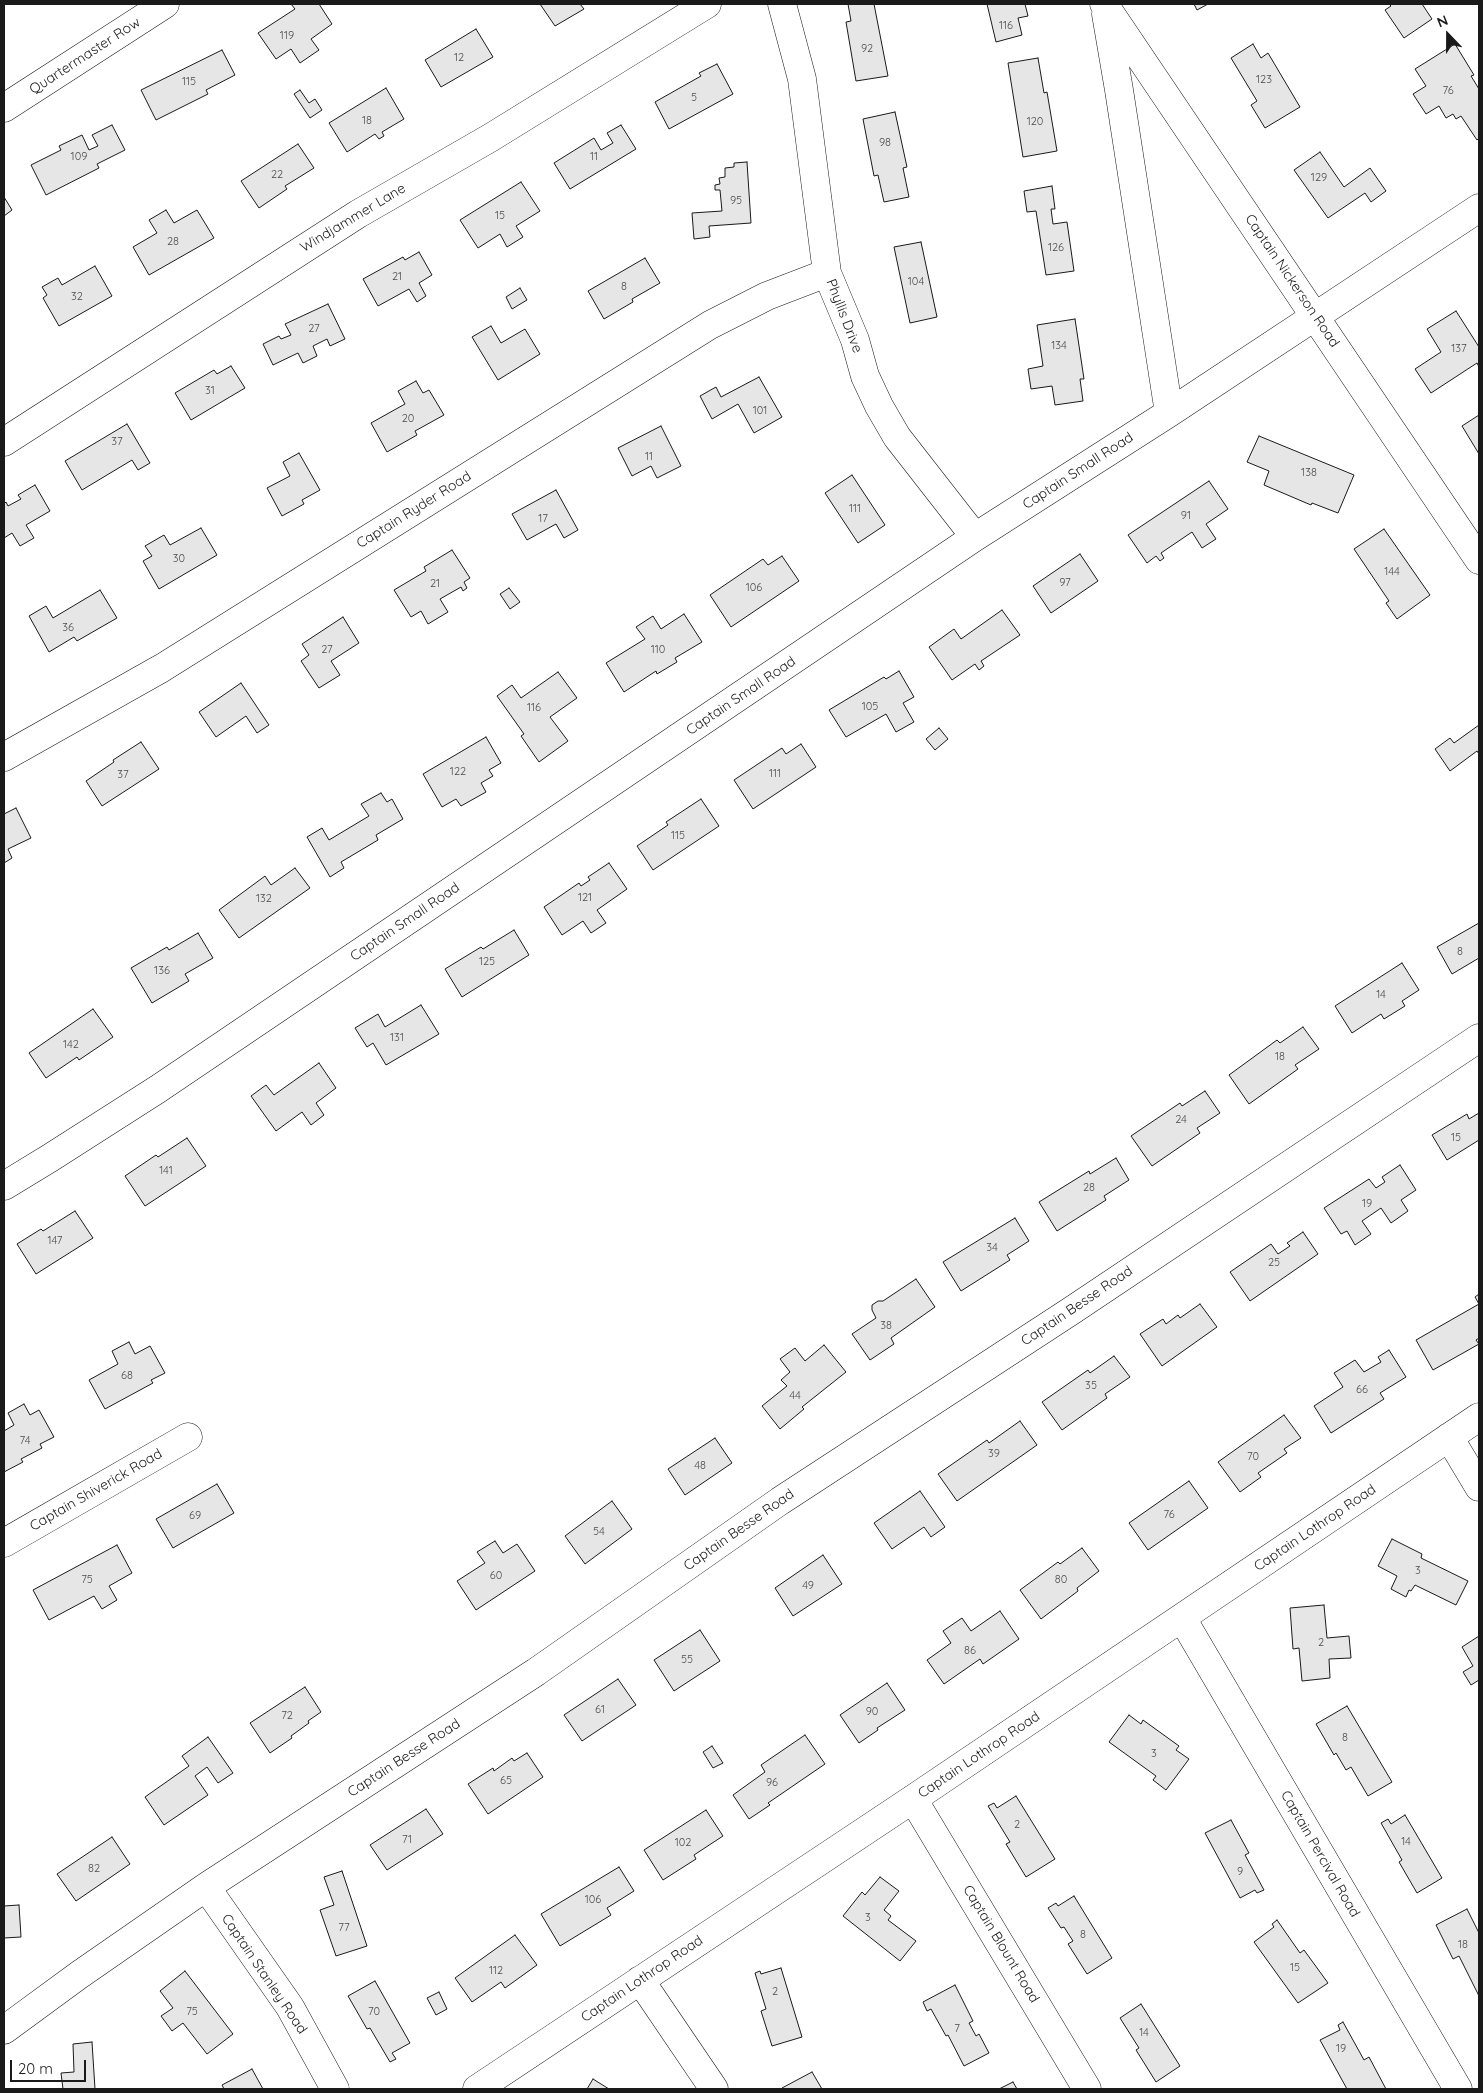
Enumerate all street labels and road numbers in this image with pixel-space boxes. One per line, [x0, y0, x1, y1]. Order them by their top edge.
street label: Quartermaster Row [27, 14, 143, 98]
street label: Windjammer Lane [297, 180, 409, 256]
street label: Captain Nickerson Road [1241, 211, 1343, 351]
street label: Phyllis Drive [822, 277, 866, 355]
street label: Captain Small Road [1020, 429, 1136, 513]
street label: Captain Ryder Road [354, 468, 474, 552]
street label: Captain Small Road [683, 653, 799, 739]
street label: Captain Small Road [347, 879, 463, 965]
street label: Captain Besse Road [1018, 1262, 1136, 1350]
street label: Captain Shiverick Road [27, 1445, 165, 1535]
street label: Captain Lothrop Road [1251, 1481, 1379, 1575]
street label: Captain Besse Road [681, 1486, 797, 1574]
street label: Captain Lothrop Road [915, 1708, 1043, 1802]
street label: Captain Besse Road [345, 1715, 463, 1801]
street label: Captain Percival Road [1277, 1788, 1363, 1920]
street label: Captain Blount Road [959, 1882, 1043, 2006]
street label: Captain Stanley Road [218, 1911, 310, 2037]
street label: Captain Lothrop Road [578, 1932, 706, 2026]

